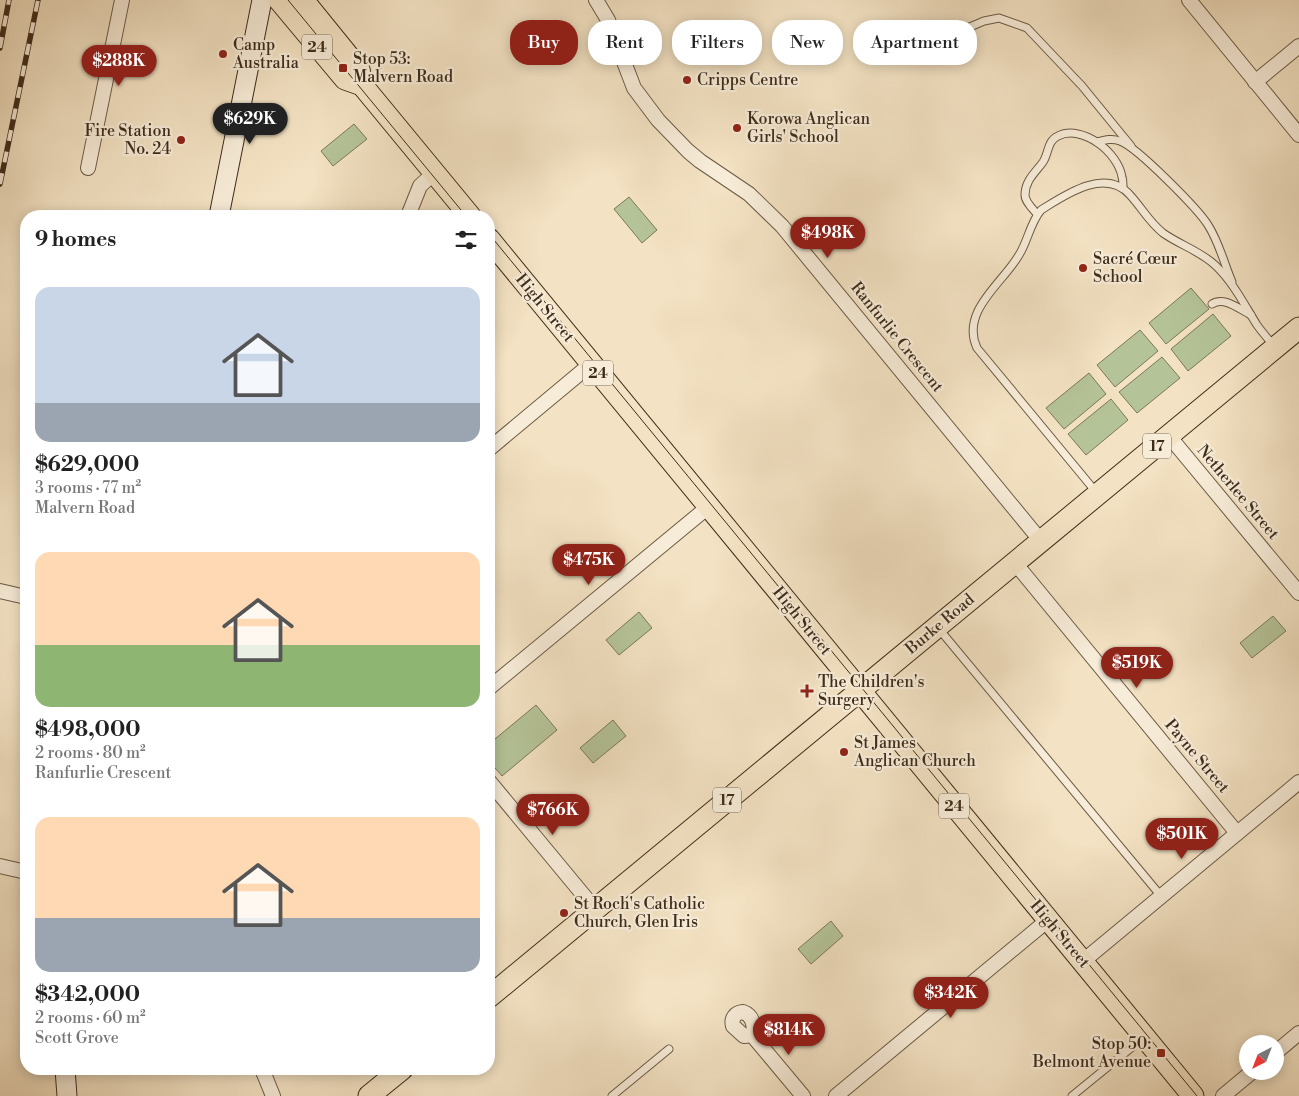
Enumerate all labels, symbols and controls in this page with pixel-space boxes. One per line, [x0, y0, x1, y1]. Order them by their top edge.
chip: Buy [510, 20, 578, 65]
chip: Rent [588, 20, 662, 65]
chip: Filters [672, 20, 762, 65]
chip: New [772, 20, 843, 65]
chip: Apartment [853, 20, 977, 65]
road number: 24 [302, 34, 332, 60]
place label: Camp Australia [232, 35, 300, 73]
pin: $288K [84, 44, 154, 87]
marker: Camp Australia [217, 48, 229, 60]
place label: Stop 53: Malvern Road [353, 49, 453, 87]
text: $288K [93, 51, 145, 71]
marker: Stop 53: Malvern Road [337, 62, 349, 74]
place label: Cripps Centre [697, 70, 798, 90]
marker: Cripps Centre [681, 74, 693, 86]
pin: $629K [215, 102, 285, 145]
text: $629K [224, 109, 276, 129]
place label: Korowa Anglican Girls' School [747, 109, 870, 147]
place label: Fire Station No. 24 [85, 121, 171, 159]
marker: Korowa Anglican Girls' School [731, 122, 743, 134]
marker: Fire Station No. 24 [175, 134, 187, 146]
pin: $498K [793, 216, 863, 259]
text: $498K [801, 223, 855, 243]
icon: filters [452, 226, 480, 254]
text: 9 homes [35, 227, 116, 253]
place label: Sacré Cœur School [1093, 249, 1177, 287]
marker: Sacré Cœur School [1077, 262, 1089, 274]
street label: High Street [511, 270, 579, 347]
street label: Ranfurlie Crescent [846, 278, 948, 396]
icon: home [213, 320, 303, 410]
road number: 24 [583, 360, 613, 386]
road number: 17 [1143, 434, 1171, 458]
street label: Netherlee Street [1193, 441, 1284, 544]
text: $629,000 [35, 452, 139, 478]
text: 3 rooms · 77 m² [35, 478, 141, 498]
text: Malvern Road [35, 498, 135, 518]
pin: $475K [554, 544, 624, 586]
text: $475K [563, 550, 615, 570]
street label: High Street [768, 583, 836, 660]
icon: home [213, 585, 303, 675]
street label: Burke Road [901, 589, 979, 659]
pin: $519K [1102, 646, 1172, 689]
text: $519K [1112, 653, 1162, 673]
place label: The Children's Surgery [818, 672, 925, 710]
marker: The Children's Surgery [800, 684, 814, 698]
street label: Payne Street [1160, 715, 1234, 797]
text: $498,000 [35, 717, 140, 743]
place label: St James Anglican Church [853, 733, 976, 771]
text: 2 rooms · 80 m² [35, 743, 146, 763]
marker: St James Anglican Church [838, 746, 850, 758]
text: Ranfurlie Crescent [35, 763, 171, 783]
road number: 17 [713, 788, 741, 812]
pin: $766K [518, 794, 588, 836]
road number: 24 [939, 794, 969, 818]
text: $766K [527, 800, 579, 820]
pin: $501K [1147, 818, 1217, 860]
text: $501K [1156, 824, 1208, 844]
icon: home [213, 850, 303, 940]
place label: St Roch's Catholic Church, Glen Iris [574, 894, 705, 932]
street label: High Street [1026, 896, 1094, 972]
marker: St Roch's Catholic Church, Glen Iris [558, 907, 570, 919]
pin: $342K [916, 976, 986, 1019]
text: $342,000 [35, 982, 140, 1008]
text: $342K [924, 983, 978, 1003]
text: 2 rooms · 60 m² [35, 1008, 146, 1028]
pin: $814K [754, 1014, 824, 1056]
text: $814K [764, 1020, 814, 1040]
text: Scott Grove [35, 1028, 119, 1048]
place label: Stop 50: Belmont Avenue [1032, 1034, 1151, 1072]
north arrow [1239, 1035, 1284, 1080]
map controls [1239, 1035, 1284, 1080]
marker: Stop 50: Belmont Avenue [1155, 1047, 1167, 1059]

